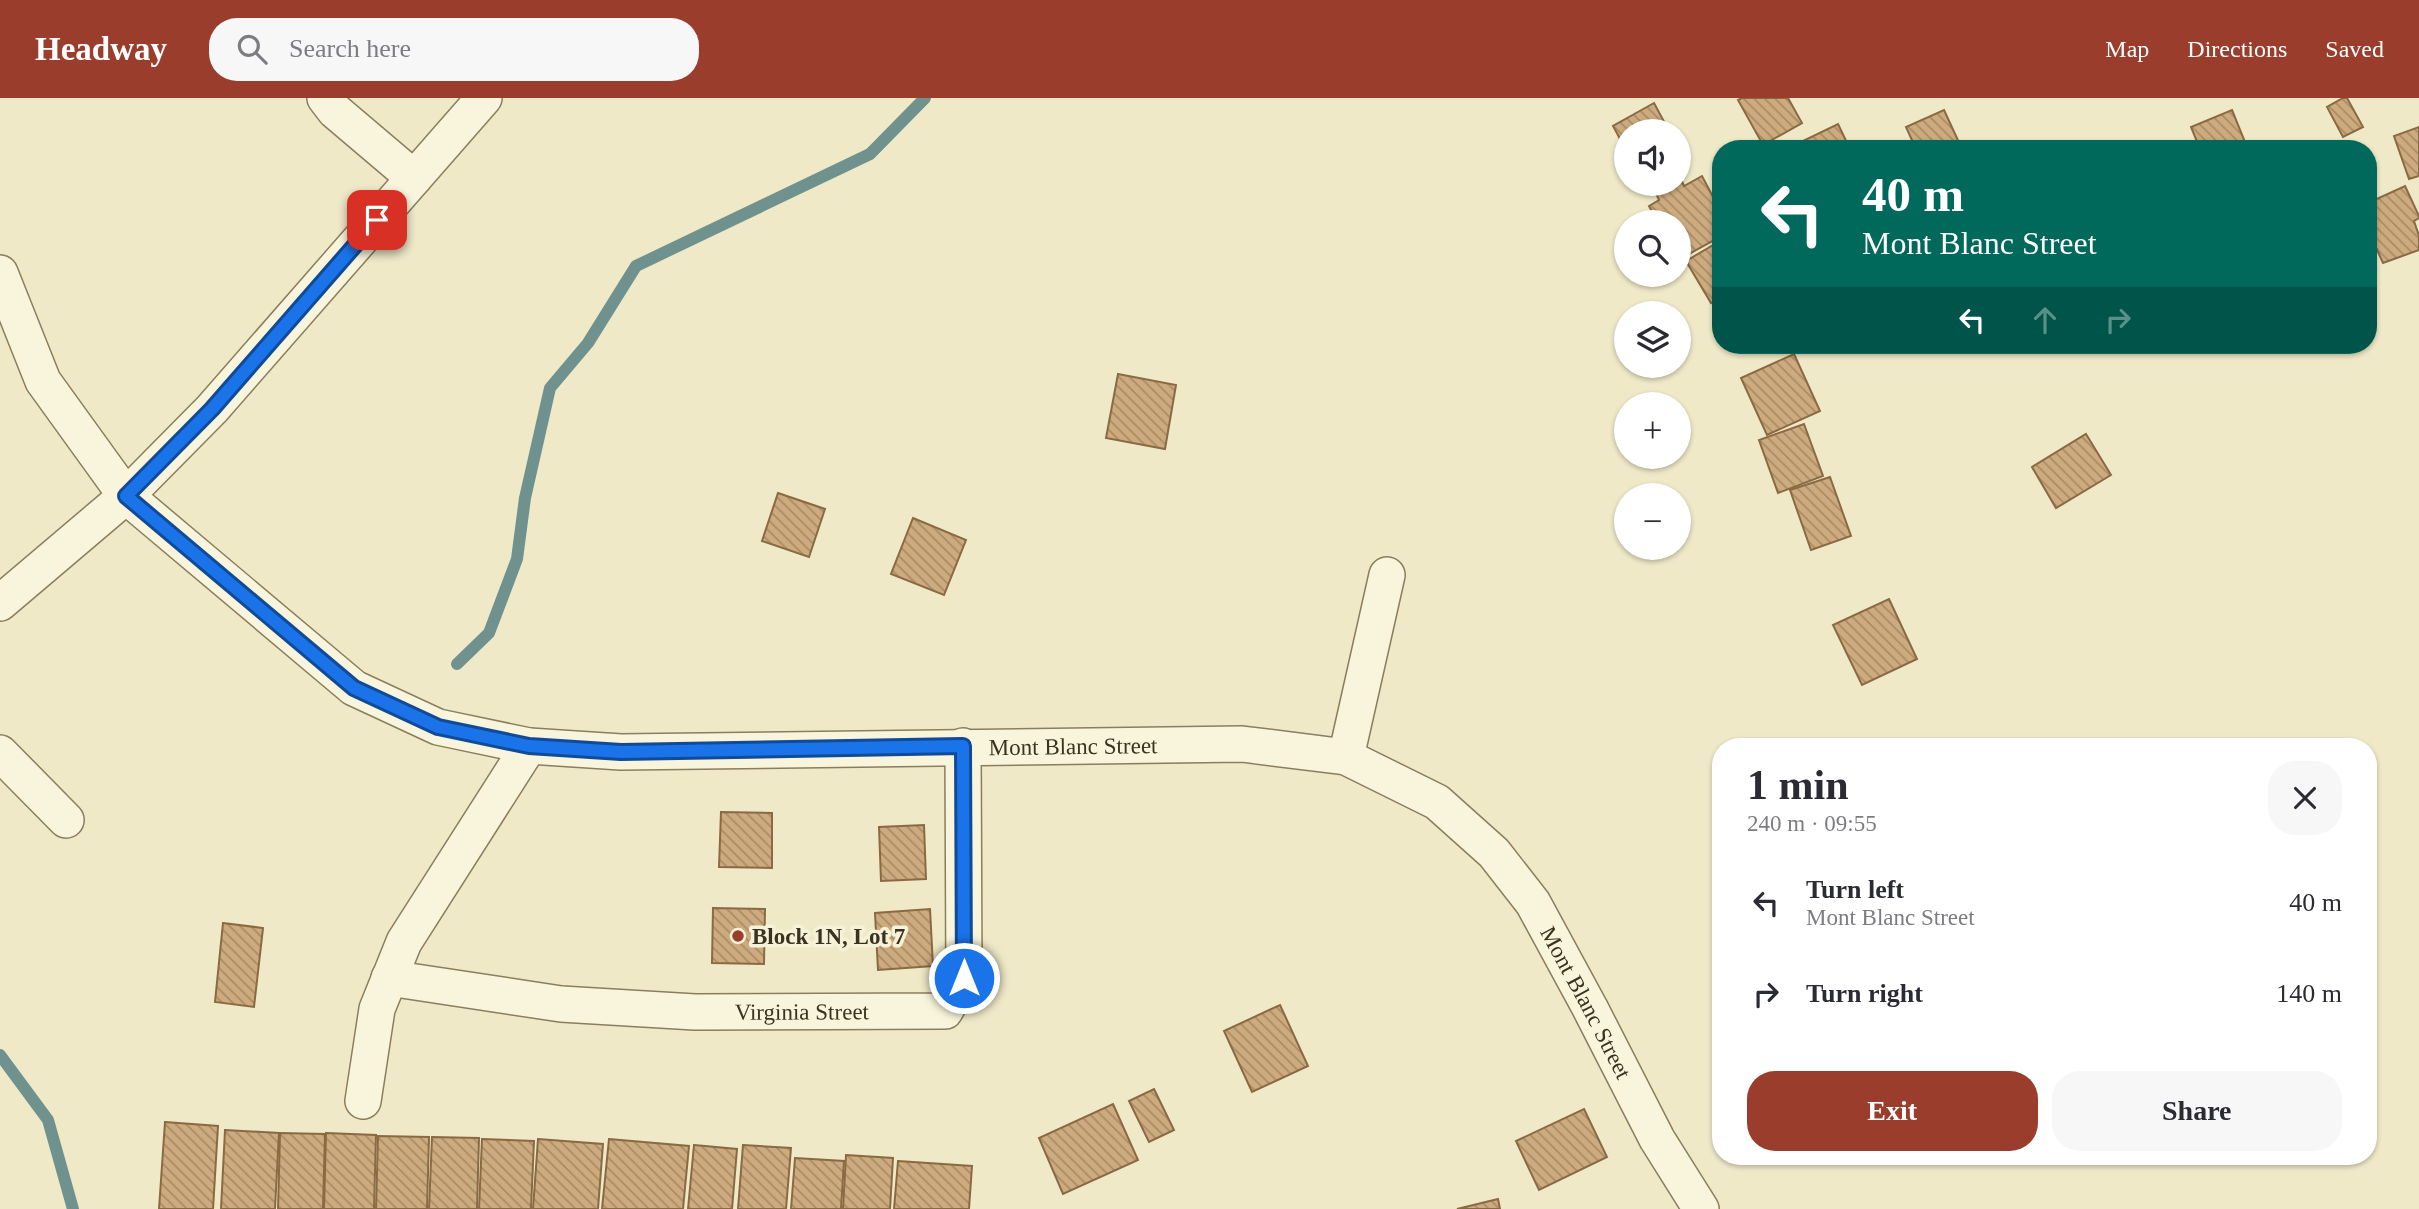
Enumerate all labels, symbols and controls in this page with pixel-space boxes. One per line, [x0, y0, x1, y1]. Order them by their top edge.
search box [209, 18, 699, 81]
icon: search [233, 30, 271, 68]
text: Headway [35, 31, 167, 67]
text: Search here [289, 34, 411, 63]
text: Map [2105, 36, 2149, 62]
text: Directions [2187, 36, 2287, 62]
text: Saved [2325, 36, 2384, 62]
map controls [1614, 119, 1691, 560]
button: sound [1614, 119, 1691, 196]
text: 40 m [1862, 167, 1964, 222]
icon: left [1747, 168, 1838, 259]
pin [347, 190, 407, 250]
icon: arrive [358, 201, 396, 239]
button: search [1614, 210, 1691, 287]
text: Mont Blanc Street [1862, 225, 2097, 261]
button: layers [1614, 301, 1691, 378]
icon: left [1953, 301, 1991, 339]
icon: ahead [2026, 301, 2064, 339]
icon: right [2099, 301, 2137, 339]
button: + [1614, 392, 1691, 469]
button: − [1614, 483, 1691, 560]
street label: Mont Blanc Street [989, 733, 1158, 760]
button: close [2268, 761, 2342, 835]
text: 1 min [1747, 762, 1849, 808]
text: 240 m · 09:55 [1747, 811, 1877, 836]
text: Turn left [1806, 875, 1904, 904]
icon: left [1747, 884, 1785, 922]
text: 40 m [2289, 888, 2342, 917]
text: Mont Blanc Street [1806, 905, 1975, 930]
street label: Mont Blanc Street [1535, 922, 1636, 1084]
place label: Block 1N, Lot 7 [752, 924, 905, 949]
marker: Block 1N, Lot 7 [730, 928, 746, 944]
position arrow [927, 941, 1001, 1015]
icon: right [1747, 975, 1785, 1013]
text: Turn right [1806, 979, 1923, 1008]
text: 140 m [2276, 979, 2342, 1008]
street label: Virginia Street [735, 999, 870, 1025]
button: Exit [1747, 1071, 2038, 1151]
button: Share [2052, 1071, 2342, 1151]

